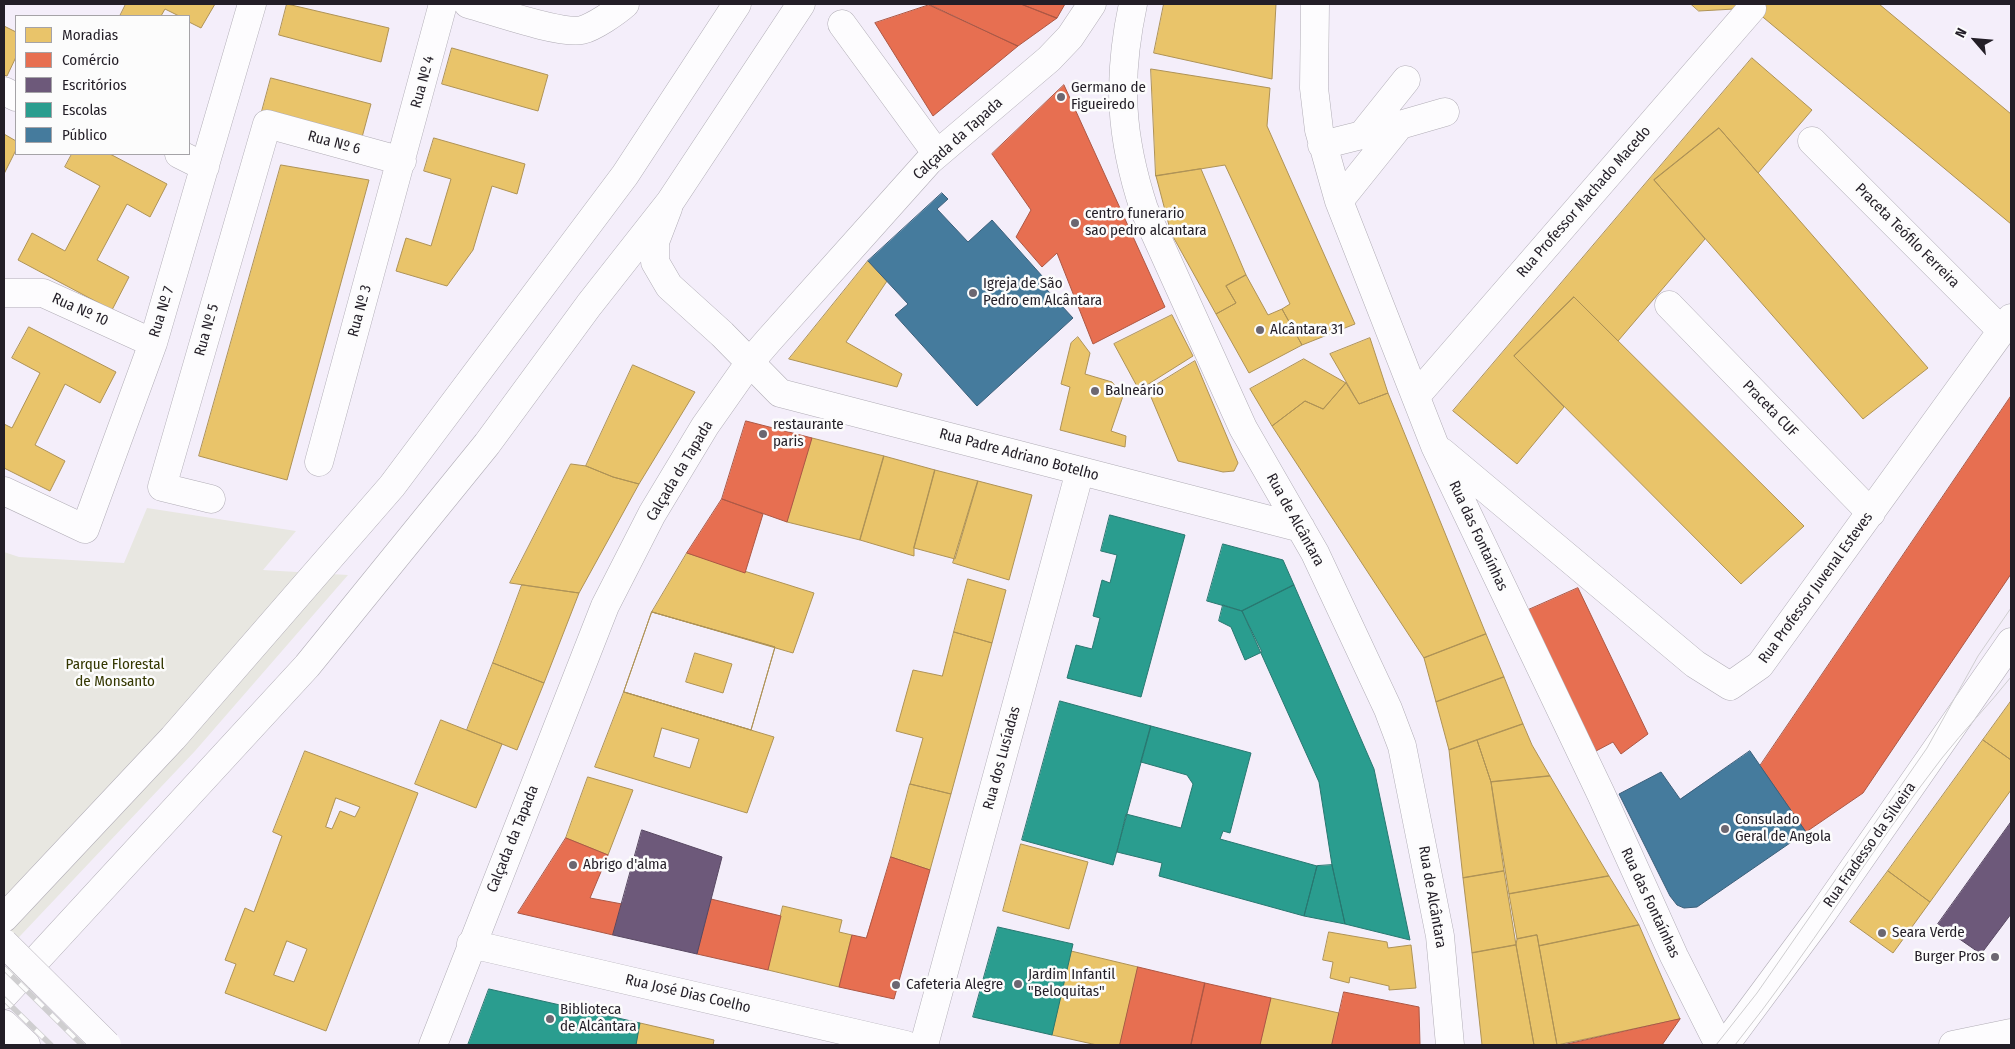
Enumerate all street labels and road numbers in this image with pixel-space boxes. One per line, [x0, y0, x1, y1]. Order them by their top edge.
street label: Rua Nº 4 [407, 54, 439, 110]
street label: Calçada da Tapada [910, 94, 1006, 184]
street label: Rua Professor Machado Macedo [1513, 123, 1655, 281]
street label: Rua Nº 6 [306, 127, 362, 159]
street label: Praceta Teófilo Ferreira [1851, 180, 1963, 292]
street label: Rua Nº 3 [344, 283, 376, 339]
street label: Rua Nº 7 [146, 284, 178, 340]
street label: Rua Nº 10 [49, 290, 111, 330]
street label: Rua Nº 5 [191, 302, 223, 358]
street label: Praceta CUF [1739, 377, 1801, 441]
street label: Calçada da Tapada [643, 417, 717, 525]
street label: Rua Padre Adriano Botelho [937, 425, 1101, 485]
street label: Rua de Alcântara [1262, 470, 1328, 570]
street label: Rua das Fontaínhas [1445, 478, 1511, 594]
street label: Rua Professor Juvenal Esteves [1755, 509, 1877, 667]
street label: Rua dos Lusíadas [980, 704, 1024, 812]
street label: Rua Fradesso da Silveira [1820, 779, 1920, 911]
street label: Calçada da Tapada [483, 783, 543, 895]
street label: Rua de Alcântara [1414, 845, 1450, 949]
street label: Rua das Fontaínhas [1617, 845, 1683, 961]
street label: Rua José Dias Coelho [623, 971, 753, 1017]

